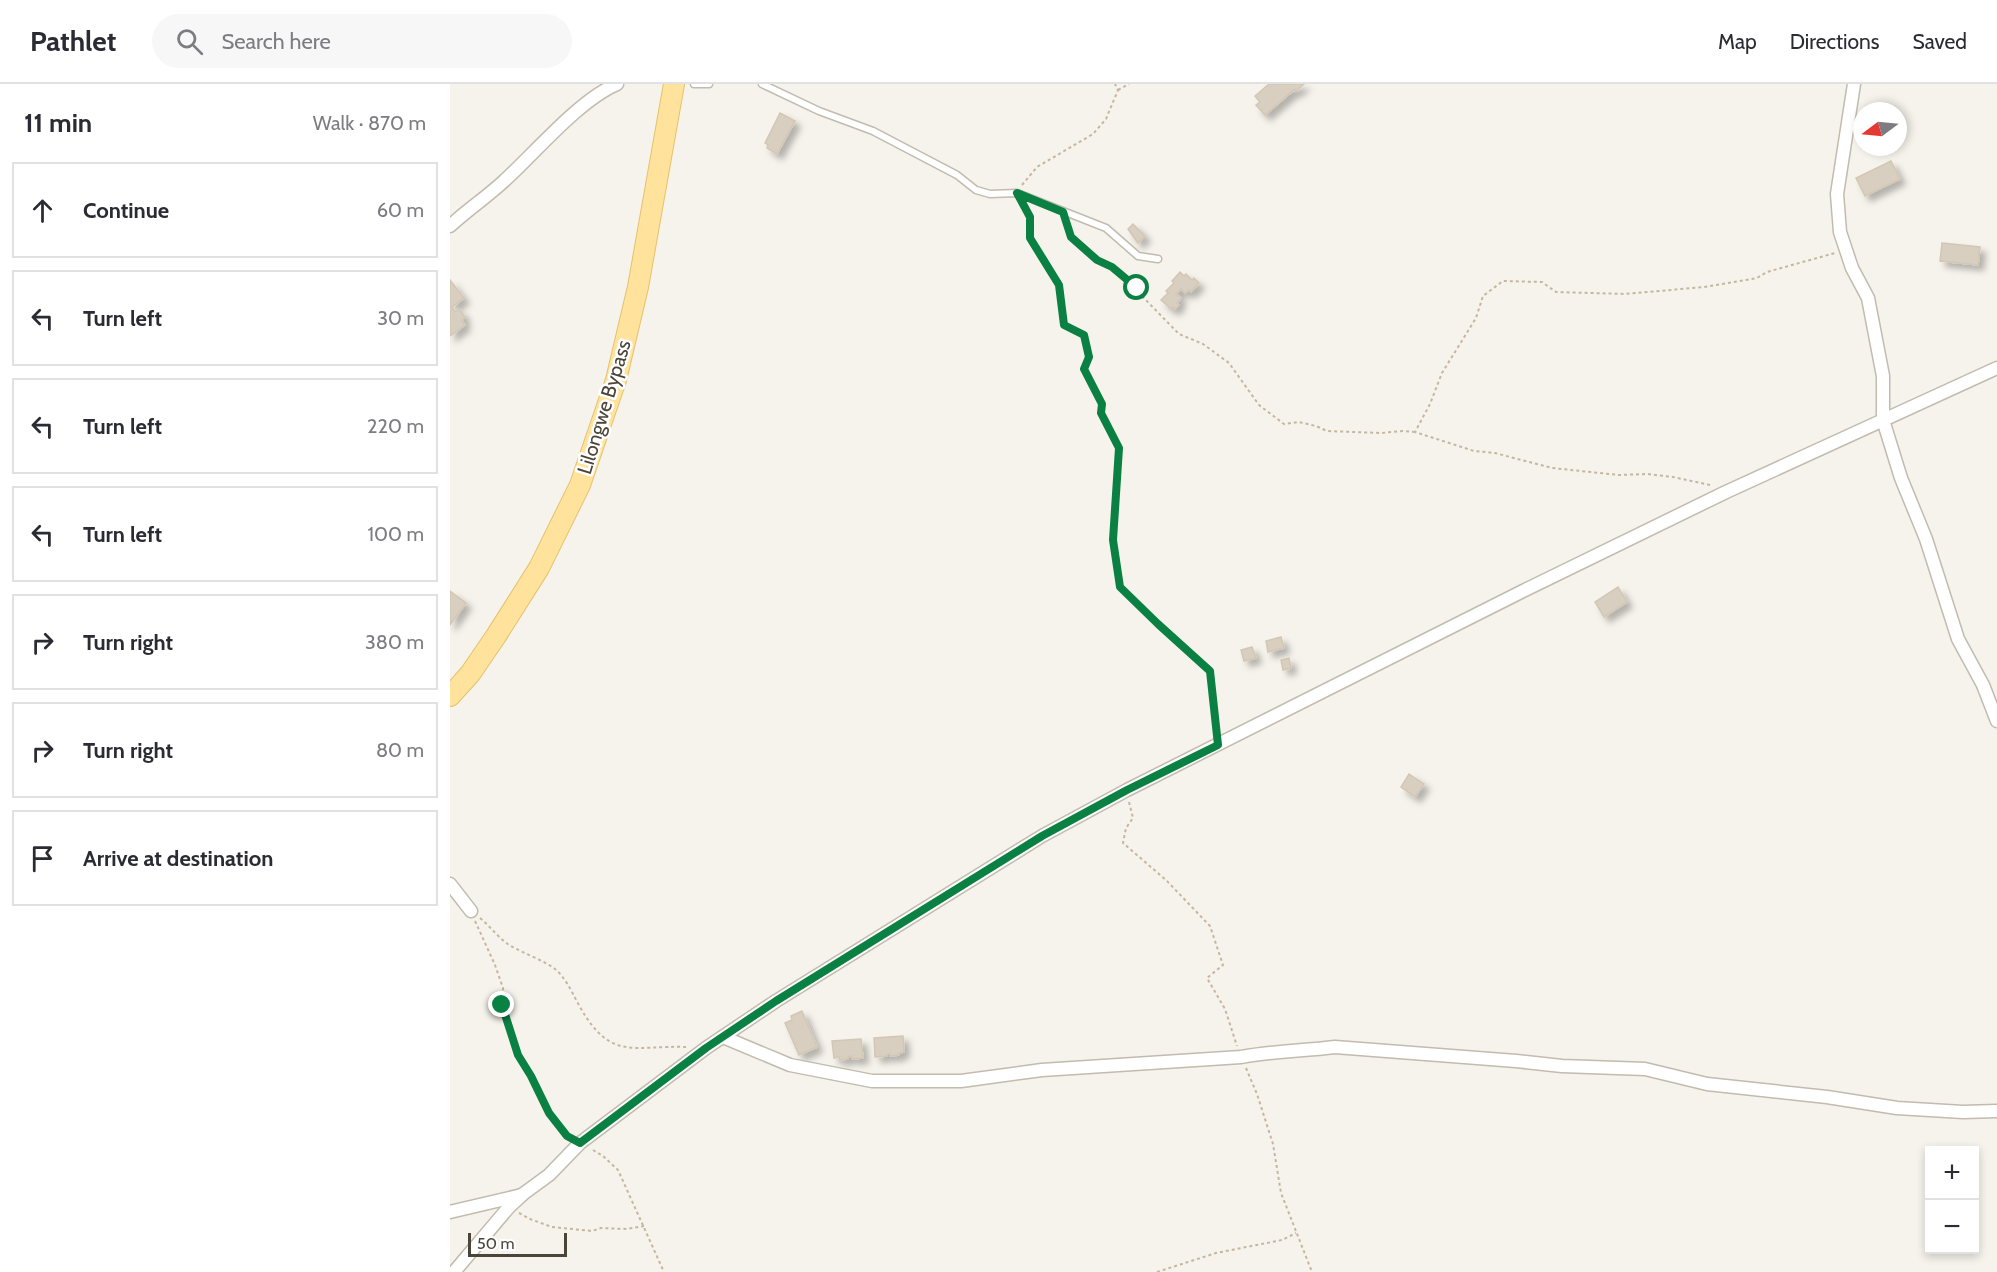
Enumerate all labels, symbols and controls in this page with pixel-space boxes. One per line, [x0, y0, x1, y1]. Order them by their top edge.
search box [152, 14, 572, 68]
text: Pathlet [30, 24, 116, 58]
icon: search [173, 25, 206, 58]
text: Search here [221, 28, 331, 55]
text: Map [1718, 29, 1757, 54]
text: Directions [1790, 29, 1879, 54]
text: Saved [1912, 29, 1967, 54]
north arrow [1853, 102, 1907, 156]
text: 11 min [24, 107, 92, 139]
text: Walk · 870 m [313, 111, 426, 135]
icon: ahead [26, 194, 59, 227]
text: Continue [83, 197, 169, 224]
text: 60 m [377, 198, 424, 222]
route start [1123, 274, 1149, 300]
icon: left [26, 302, 59, 335]
text: Turn left [83, 305, 162, 332]
text: 30 m [377, 306, 424, 330]
street label: Lilongwe Bypass [572, 337, 636, 477]
icon: left [26, 410, 59, 443]
text: Turn left [83, 413, 162, 440]
text: 220 m [367, 414, 424, 438]
icon: left [26, 518, 59, 551]
text: Turn left [83, 521, 162, 548]
text: 100 m [368, 522, 424, 546]
icon: right [26, 626, 59, 659]
text: Turn right [83, 629, 173, 656]
text: 380 m [365, 630, 424, 654]
icon: right [26, 734, 59, 767]
text: Turn right [83, 737, 173, 764]
text: 80 m [376, 738, 424, 762]
icon: arrive [26, 842, 59, 875]
text: Arrive at destination [83, 845, 273, 872]
route end [488, 991, 514, 1017]
map controls [1925, 1146, 1979, 1254]
button: + [1925, 1146, 1979, 1200]
button: − [1925, 1200, 1979, 1254]
scale bar [468, 1230, 567, 1258]
text: 50 m [477, 1234, 514, 1253]

